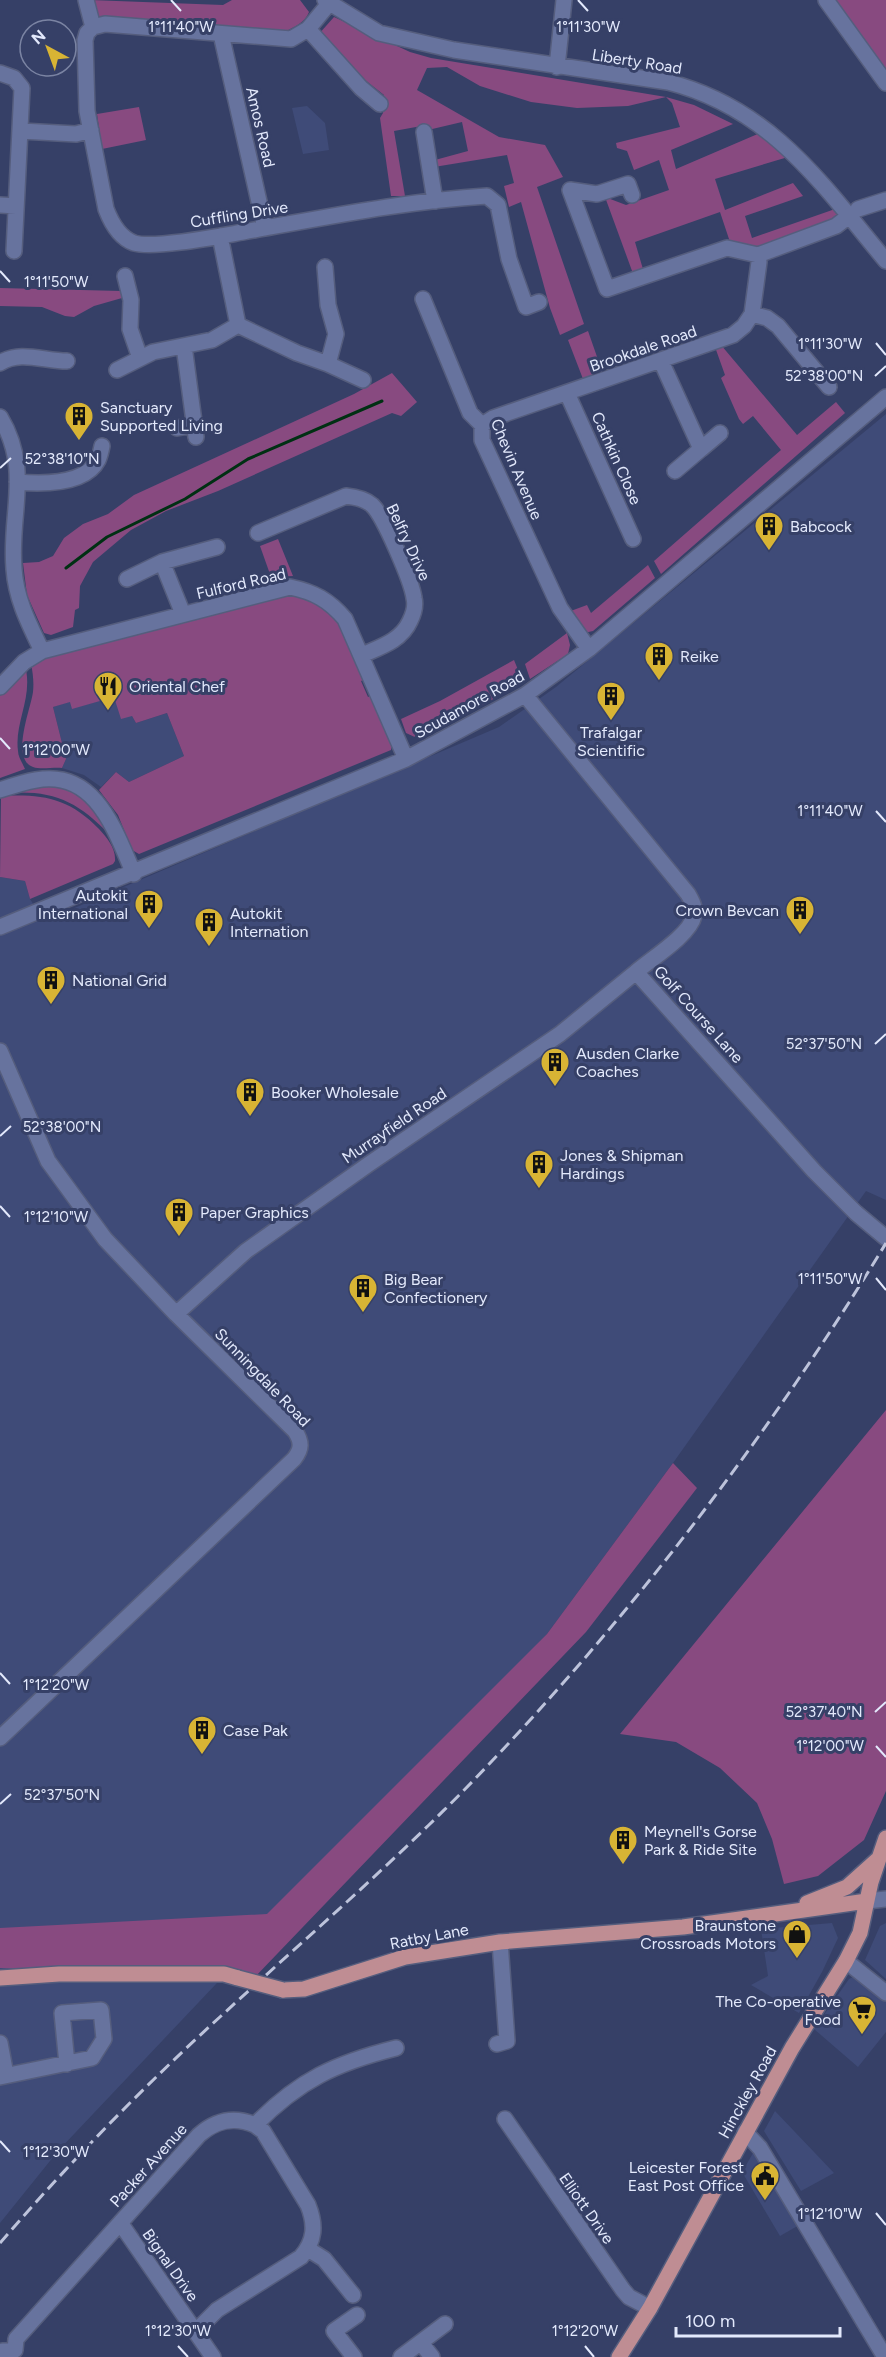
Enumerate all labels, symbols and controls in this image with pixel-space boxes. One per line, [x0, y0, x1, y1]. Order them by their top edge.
north arrow [18, 18, 78, 78]
text: 1°11'40"W [148, 18, 214, 36]
text: 1°11'30"W [556, 18, 621, 36]
text: N [28, 26, 49, 48]
street label: Liberty Road [591, 45, 683, 78]
street label: Amos Road [242, 85, 279, 169]
street label: Cuffling Drive [189, 197, 290, 232]
text: 1°11'50"W [24, 273, 89, 291]
street label: Brookdale Road [587, 321, 699, 376]
text: 1°11'30"W [798, 335, 863, 353]
text: 52°38'00"N [785, 367, 863, 385]
place label: Sanctuary Supported Living [100, 398, 223, 435]
building icon: Sanctuary Supported Living [63, 400, 95, 442]
street label: Cathkin Close [588, 409, 646, 508]
street label: Chevin Avenue [487, 416, 546, 523]
text: 52°38'10"N [24, 450, 100, 468]
street label: Belfry Drive [382, 501, 435, 584]
building icon: Babcock [753, 510, 785, 552]
place label: Babcock [790, 517, 852, 536]
street label: Fulford Road [194, 564, 288, 603]
building icon: Reike [643, 640, 675, 682]
place label: Reike [680, 647, 719, 666]
street label: Scudamore Road [411, 666, 528, 743]
restaurant icon: Oriental Chef [92, 670, 124, 712]
place label: Oriental Chef [129, 677, 225, 696]
building icon: Trafalgar Scientific [595, 680, 627, 722]
place label: Trafalgar Scientific [577, 723, 645, 760]
text: 1°12'00"W [22, 741, 90, 759]
text: 1°11'40"W [797, 802, 863, 820]
place label: Autokit International [38, 886, 128, 923]
building icon: Autokit International [133, 888, 165, 930]
building icon: Crown Bevcan [784, 894, 816, 936]
place label: Crown Bevcan [675, 901, 779, 920]
place label: Autokit Internation [230, 904, 309, 941]
building icon: Autokit Internation [193, 906, 225, 948]
street label: Golf Course Lane [650, 962, 747, 1067]
building icon: National Grid [35, 964, 67, 1006]
place label: National Grid [72, 971, 167, 990]
text: 52°37'50"N [786, 1035, 862, 1053]
place label: Ausden Clarke Coaches [576, 1044, 679, 1081]
building icon: Ausden Clarke Coaches [539, 1046, 571, 1088]
building icon: Booker Wholesale [234, 1076, 266, 1118]
place label: Booker Wholesale [271, 1083, 399, 1102]
street label: Murrayfield Road [338, 1083, 450, 1167]
text: 52°38'00"N [23, 1118, 101, 1136]
place label: Jones & Shipman Hardings [560, 1146, 684, 1183]
building icon: Jones & Shipman Hardings [523, 1148, 555, 1190]
building icon: Paper Graphics [163, 1196, 195, 1238]
place label: Paper Graphics [200, 1203, 309, 1222]
text: 1°12'10"W [24, 1208, 89, 1226]
place label: Big Bear Confectionery [384, 1270, 488, 1307]
text: 1°11'50"W [798, 1270, 863, 1288]
building icon: Big Bear Confectionery [347, 1272, 379, 1314]
street label: Sunningdale Road [211, 1324, 314, 1430]
text: 1°12'20"W [23, 1676, 90, 1694]
text: 52°37'40"N [785, 1703, 863, 1721]
building icon: Case Pak [186, 1714, 218, 1756]
place label: Case Pak [223, 1721, 288, 1740]
text: 1°12'00"W [796, 1737, 864, 1755]
text: 52°37'50"N [24, 1786, 100, 1804]
place label: Meynell's Gorse Park & Ride Site [644, 1822, 757, 1859]
building icon: Meynell's Gorse Park & Ride Site [607, 1824, 639, 1866]
place label: Braunstone Crossroads Motors [640, 1916, 776, 1953]
shop icon: Braunstone Crossroads Motors [781, 1918, 813, 1960]
street label: Ratby Lane [388, 1919, 470, 1953]
place label: The Co-operative Food [715, 1992, 841, 2029]
supermarket icon: The Co-operative Food [846, 1994, 878, 2036]
street label: Hinckley Road [714, 2043, 781, 2142]
street label: Packer Avenue [106, 2120, 191, 2211]
text: 1°12'30"W [23, 2143, 90, 2161]
place label: Leicester Forest East Post Office [628, 2158, 744, 2195]
public building icon: Leicester Forest East Post Office [749, 2160, 781, 2202]
street label: Elliott Drive [555, 2169, 618, 2248]
text: 1°12'10"W [798, 2205, 863, 2223]
street label: Bignal Drive [139, 2225, 203, 2306]
scale bar [676, 2300, 840, 2338]
text: 100 m [685, 2310, 735, 2332]
text: 1°12'30"W [145, 2322, 212, 2340]
text: 1°12'20"W [552, 2322, 619, 2340]

